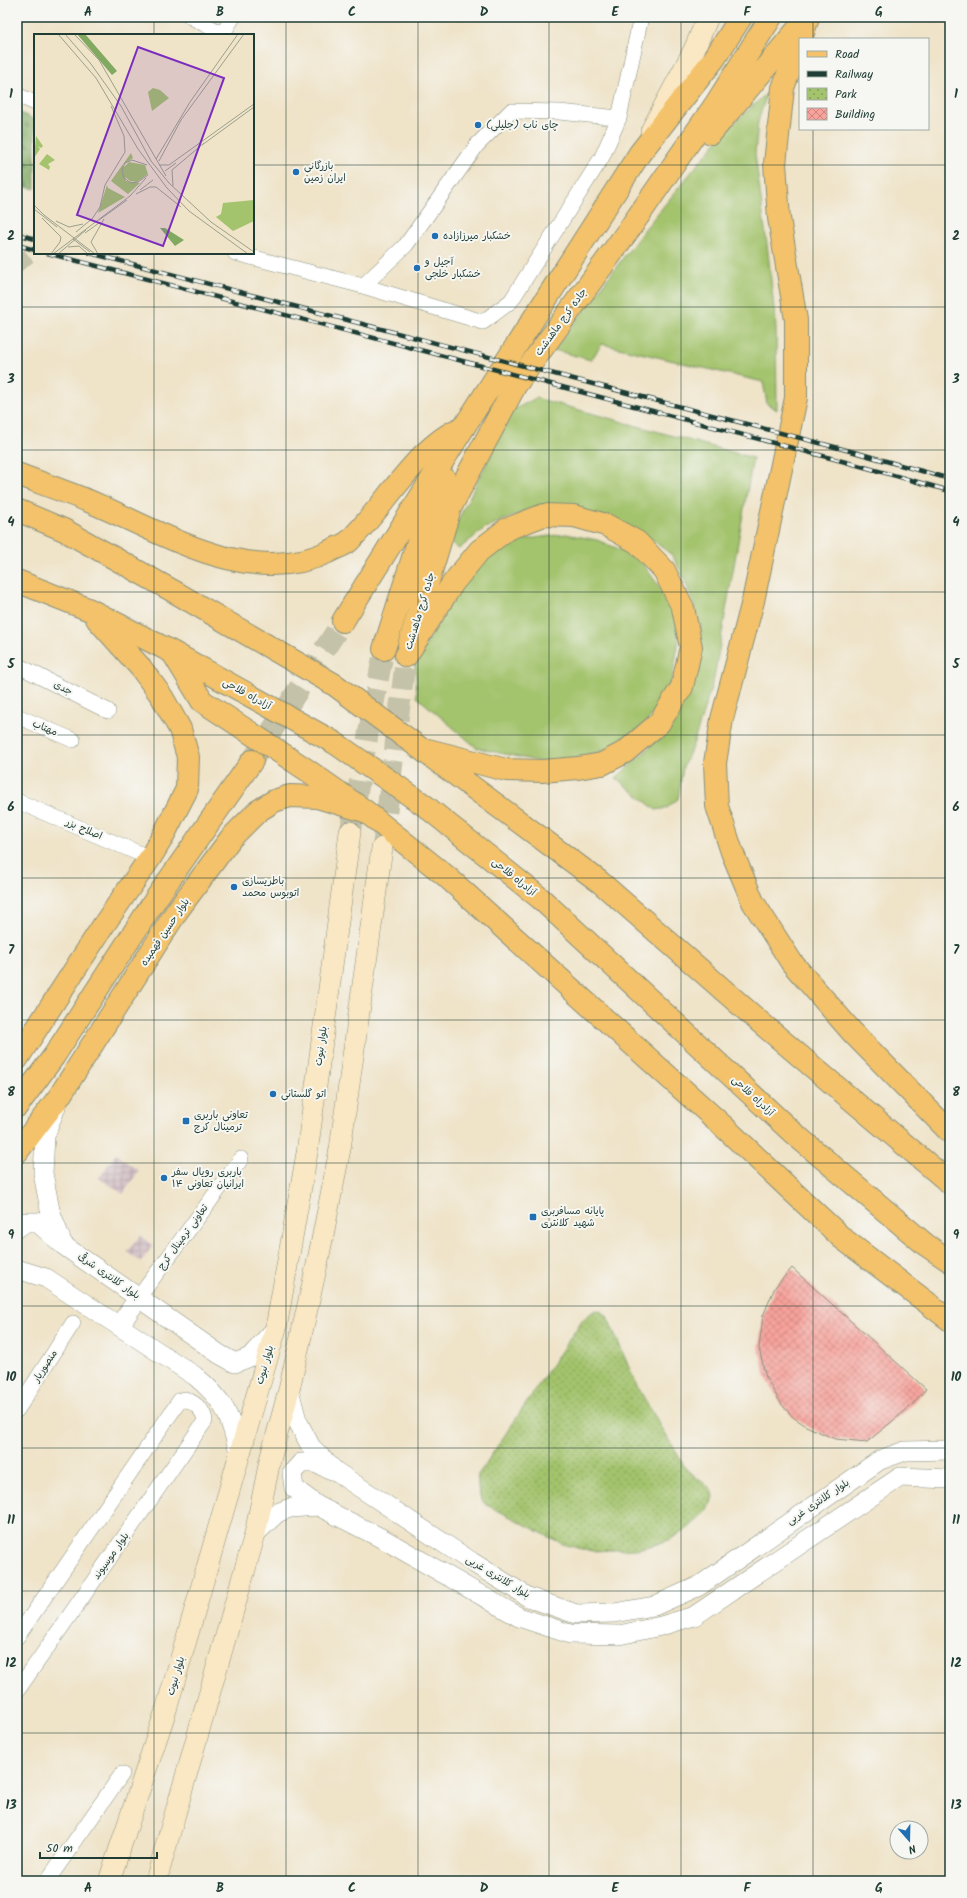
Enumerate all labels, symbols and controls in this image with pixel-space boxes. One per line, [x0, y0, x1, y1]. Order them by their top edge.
text: A [84, 2, 92, 23]
text: B [216, 2, 224, 23]
text: C [348, 2, 356, 23]
text: D [480, 2, 489, 23]
text: E [611, 2, 619, 23]
text: F [743, 2, 751, 23]
text: G [875, 2, 883, 23]
inset map [34, 34, 254, 254]
legend [799, 38, 929, 130]
text: Road [835, 45, 860, 64]
text: Railway [835, 65, 873, 84]
text: 1 [9, 84, 13, 105]
text: 1 [954, 84, 958, 105]
text: Park [835, 85, 857, 104]
text: Building [835, 105, 875, 124]
place label: چای ناب (جلیلی) [486, 117, 559, 133]
marker: چای ناب (جلیلی) [473, 120, 483, 130]
place label: بازرگانی ایران زمین [304, 158, 346, 186]
marker: بازرگانی ایران زمین [291, 167, 301, 177]
text: 2 [7, 226, 15, 247]
text: 2 [952, 226, 960, 247]
place label: خشکبار میرزازاده [443, 228, 511, 244]
marker: خشکبار میرزازاده [430, 231, 440, 241]
place label: آجیل و خشکبار خلجی [424, 254, 481, 282]
marker: آجیل و خشکبار خلجی [412, 263, 422, 273]
street label: جاده کرج ماهدشت [531, 285, 591, 359]
text: 3 [6, 369, 15, 390]
text: 3 [951, 369, 960, 390]
text: 4 [7, 512, 15, 533]
text: 4 [952, 512, 960, 533]
street label: جاده کرج ماهدشت [401, 570, 439, 652]
text: 5 [7, 654, 16, 675]
text: 5 [952, 654, 961, 675]
street label: آزادراه فلاحی [220, 674, 275, 714]
street label: جدی [51, 676, 75, 700]
street label: مهتاب [30, 716, 60, 741]
text: 6 [7, 797, 15, 818]
text: 6 [952, 797, 960, 818]
street label: اصلاح بزر [62, 814, 105, 844]
street label: آزادراه فلاحی [488, 854, 540, 900]
place label: باطریسازی اتوبوس محمد [242, 873, 299, 901]
marker: باطریسازی اتوبوس محمد [229, 882, 239, 892]
street label: بلوار حسین فهمیده [136, 895, 194, 969]
text: 7 [8, 940, 15, 961]
text: 7 [953, 940, 960, 961]
street label: بلوار نبوت [310, 1025, 332, 1067]
street label: آزادراه فلاحی [728, 1072, 778, 1120]
text: 8 [7, 1082, 15, 1103]
text: 8 [952, 1082, 960, 1103]
place label: اتو گلستانی [281, 1086, 326, 1102]
marker: اتو گلستانی [268, 1089, 278, 1099]
place label: تعاونی باربری ترمینال کرج [194, 1107, 248, 1135]
marker: تعاونی باربری ترمینال کرج [181, 1116, 191, 1126]
place label: باربری رویال سفر ایرانیان تعاونی ۱۴ [171, 1164, 244, 1192]
marker: باربری رویال سفر ایرانیان تعاونی ۱۴ [159, 1173, 169, 1183]
street label: تعاونی ترمینال کرج [154, 1201, 212, 1273]
place label: پایانه مسافربری شهید کلانتری [541, 1203, 604, 1231]
marker: پایانه مسافربری شهید کلانتری [528, 1212, 538, 1222]
text: 9 [8, 1225, 15, 1246]
text: 9 [953, 1225, 960, 1246]
street label: بلوار کلانتری شرقی [75, 1249, 143, 1303]
street label: بلوار نبوت [252, 1343, 278, 1386]
street label: منصوریار [28, 1346, 62, 1386]
text: 10 [6, 1367, 17, 1388]
text: 10 [951, 1367, 962, 1388]
street label: بلوار کلانتری غربی [783, 1475, 853, 1529]
text: 11 [7, 1510, 15, 1531]
text: 11 [952, 1510, 960, 1531]
street label: بلوار موسیوند [89, 1529, 133, 1583]
street label: بلوار کلانتری غربی [463, 1551, 533, 1603]
text: 12 [5, 1653, 17, 1674]
text: 12 [950, 1653, 962, 1674]
street label: بلوار نبوت [163, 1654, 189, 1697]
text: 13 [5, 1795, 17, 1816]
text: 13 [950, 1795, 962, 1816]
north arrow [889, 1820, 929, 1860]
scale bar [40, 1834, 157, 1860]
text: 50 m [46, 1839, 73, 1858]
text: N [906, 1839, 918, 1858]
text: A [84, 1878, 92, 1898]
text: B [216, 1878, 224, 1898]
text: C [348, 1878, 356, 1898]
text: D [480, 1878, 489, 1898]
text: E [611, 1878, 619, 1898]
text: F [743, 1878, 751, 1898]
text: G [875, 1878, 883, 1898]

